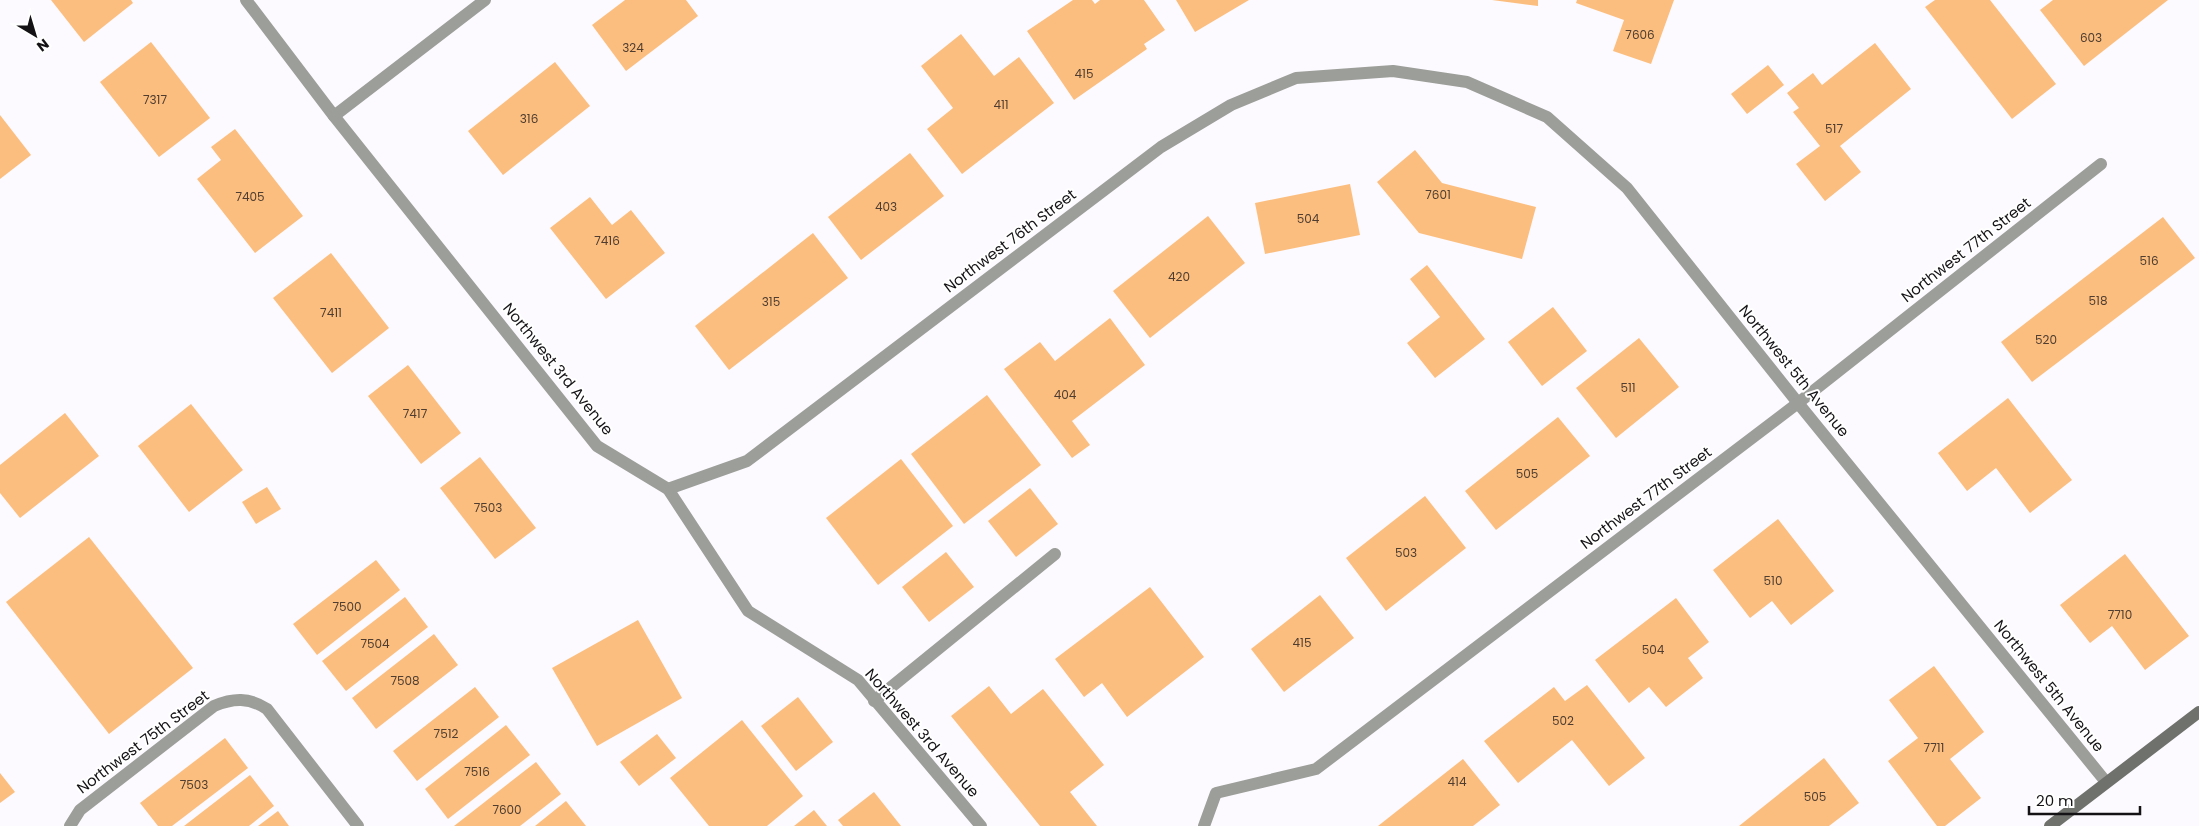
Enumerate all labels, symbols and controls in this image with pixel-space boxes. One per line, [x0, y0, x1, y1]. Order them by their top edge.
north arrow [10, 10, 60, 60]
house number: 7606 [1625, 26, 1655, 43]
house number: 603 [2080, 29, 2102, 46]
text: N [33, 34, 53, 56]
house number: 324 [622, 39, 644, 56]
house number: 415 [1075, 65, 1093, 82]
house number: 7317 [143, 91, 167, 108]
house number: 411 [993, 96, 1009, 113]
house number: 316 [520, 110, 538, 127]
house number: 517 [1825, 120, 1843, 137]
street label: Northwest 76th Street [939, 184, 1080, 297]
house number: 7601 [1425, 186, 1451, 203]
house number: 7405 [235, 188, 265, 205]
street label: Northwest 77th Street [1897, 192, 2035, 307]
house number: 403 [875, 198, 897, 215]
house number: 504 [1297, 210, 1320, 227]
house number: 7416 [594, 232, 620, 249]
house number: 516 [2140, 252, 2159, 269]
house number: 420 [1168, 268, 1190, 285]
house number: 518 [2089, 292, 2107, 309]
house number: 315 [762, 293, 780, 310]
street label: Northwest 3rd Avenue [498, 298, 618, 439]
street label: Northwest 5th Avenue [1734, 300, 1854, 441]
house number: 7411 [320, 304, 342, 321]
house number: 520 [2035, 331, 2057, 348]
house number: 511 [1620, 379, 1636, 396]
house number: 404 [1054, 386, 1077, 403]
house number: 7417 [403, 405, 428, 422]
street label: Northwest 77th Street [1576, 441, 1716, 554]
house number: 505 [1516, 465, 1538, 482]
house number: 7503 [474, 499, 502, 516]
house number: 503 [1395, 544, 1417, 561]
house number: 510 [1764, 572, 1782, 589]
house number: 7500 [332, 598, 362, 615]
house number: 7710 [2108, 606, 2132, 623]
street label: Northwest 5th Avenue [1989, 615, 2109, 756]
house number: 415 [1293, 634, 1311, 651]
house number: 7504 [360, 635, 390, 652]
house number: 504 [1642, 641, 1665, 658]
street label: Northwest 3rd Avenue [860, 664, 984, 802]
house number: 7508 [390, 672, 420, 689]
street label: Northwest 75th Street [72, 685, 213, 798]
house number: 502 [1552, 712, 1574, 729]
house number: 7512 [434, 725, 459, 742]
house number: 7711 [1924, 739, 1944, 756]
house number: 7516 [464, 763, 490, 780]
house number: 414 [1448, 773, 1467, 790]
house number: 7503 [180, 776, 208, 793]
scale bar [2029, 784, 2140, 816]
house number: 505 [1804, 788, 1826, 805]
text: 20 m [2036, 790, 2074, 811]
house number: 7600 [492, 801, 522, 818]

